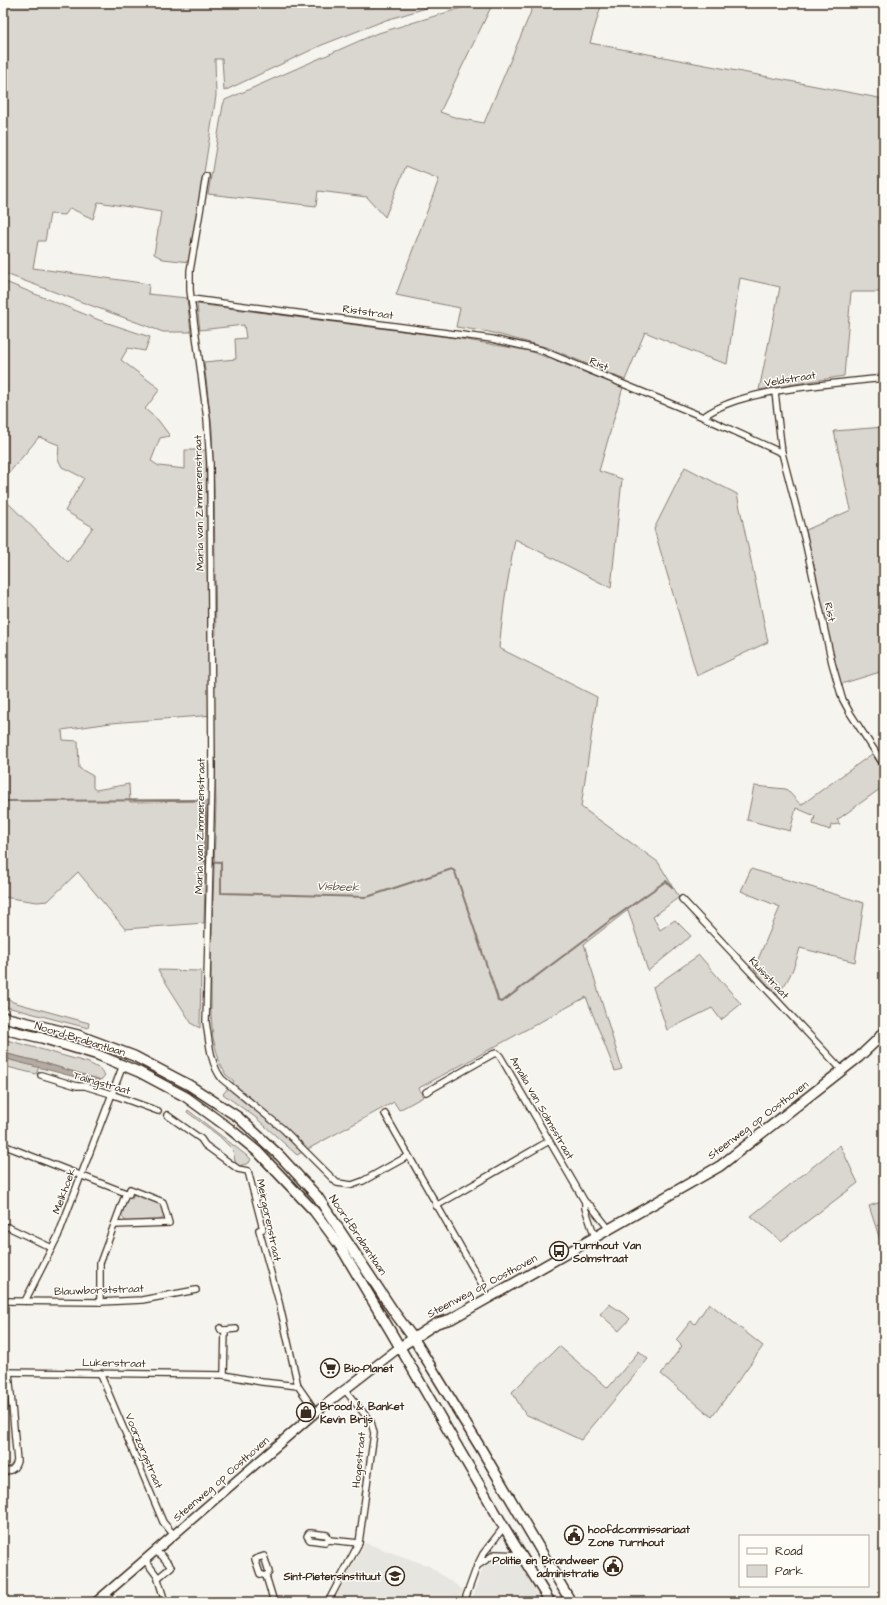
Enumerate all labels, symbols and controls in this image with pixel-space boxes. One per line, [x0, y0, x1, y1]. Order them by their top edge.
street label: Riststraat [342, 301, 395, 323]
street label: Rist [587, 353, 611, 375]
street label: Veldstraat [763, 367, 817, 390]
street label: Maria van Zimmerenstraat [190, 434, 208, 571]
street label: Rist [821, 601, 840, 624]
street label: Maria van Zimmerenstraat [191, 757, 209, 894]
water label: Visbeek [316, 878, 360, 896]
street label: Kluisstraat [745, 954, 793, 1003]
street label: Noord-Brabantlaan [33, 1018, 128, 1060]
street label: Amalia van Solmsstraat [506, 1054, 578, 1163]
street label: Talingstraat [71, 1068, 133, 1099]
street label: Steenweg op Oosthoven [704, 1077, 813, 1164]
street label: Melkhoek [49, 1166, 79, 1216]
street label: Meirgorenstraat [252, 1177, 285, 1263]
street label: Noord-Brabantlaan [325, 1192, 391, 1279]
place label: Turnhout Van Solmstraat [572, 1238, 642, 1266]
bus stop icon: Turnhout Van Solmstraat [548, 1240, 570, 1262]
street label: Steenweg op Oosthoven [424, 1250, 541, 1322]
street label: Blauwborststraat [54, 1281, 145, 1299]
street label: Lukerstraat [82, 1355, 147, 1371]
supermarket icon: Bio-Planet [319, 1357, 341, 1379]
place label: Bio-Planet [344, 1361, 394, 1376]
place label: Brood & Banket Kevin Brijs [320, 1399, 405, 1428]
shop icon: Brood & Banket Kevin Brijs [295, 1401, 317, 1423]
street label: Voorzorgstraat [120, 1411, 167, 1492]
street label: Hogestraat [349, 1431, 370, 1489]
street label: Steenweg op Oosthoven [170, 1433, 273, 1526]
place label: hoofdcommissariaat Zone Turnhout [588, 1522, 690, 1550]
public building icon: hoofdcommissariaat Zone Turnhout [563, 1524, 585, 1546]
legend [739, 1535, 869, 1587]
text: Road [775, 1543, 803, 1560]
place label: Politie en Brandweer administratie [493, 1553, 600, 1581]
public building icon: Politie en Brandweer administratie [602, 1555, 624, 1577]
text: Park [775, 1563, 803, 1580]
school or university icon: Sint-Pietersinstituut [384, 1565, 406, 1587]
place label: Sint-Pietersinstituut [282, 1569, 382, 1584]

